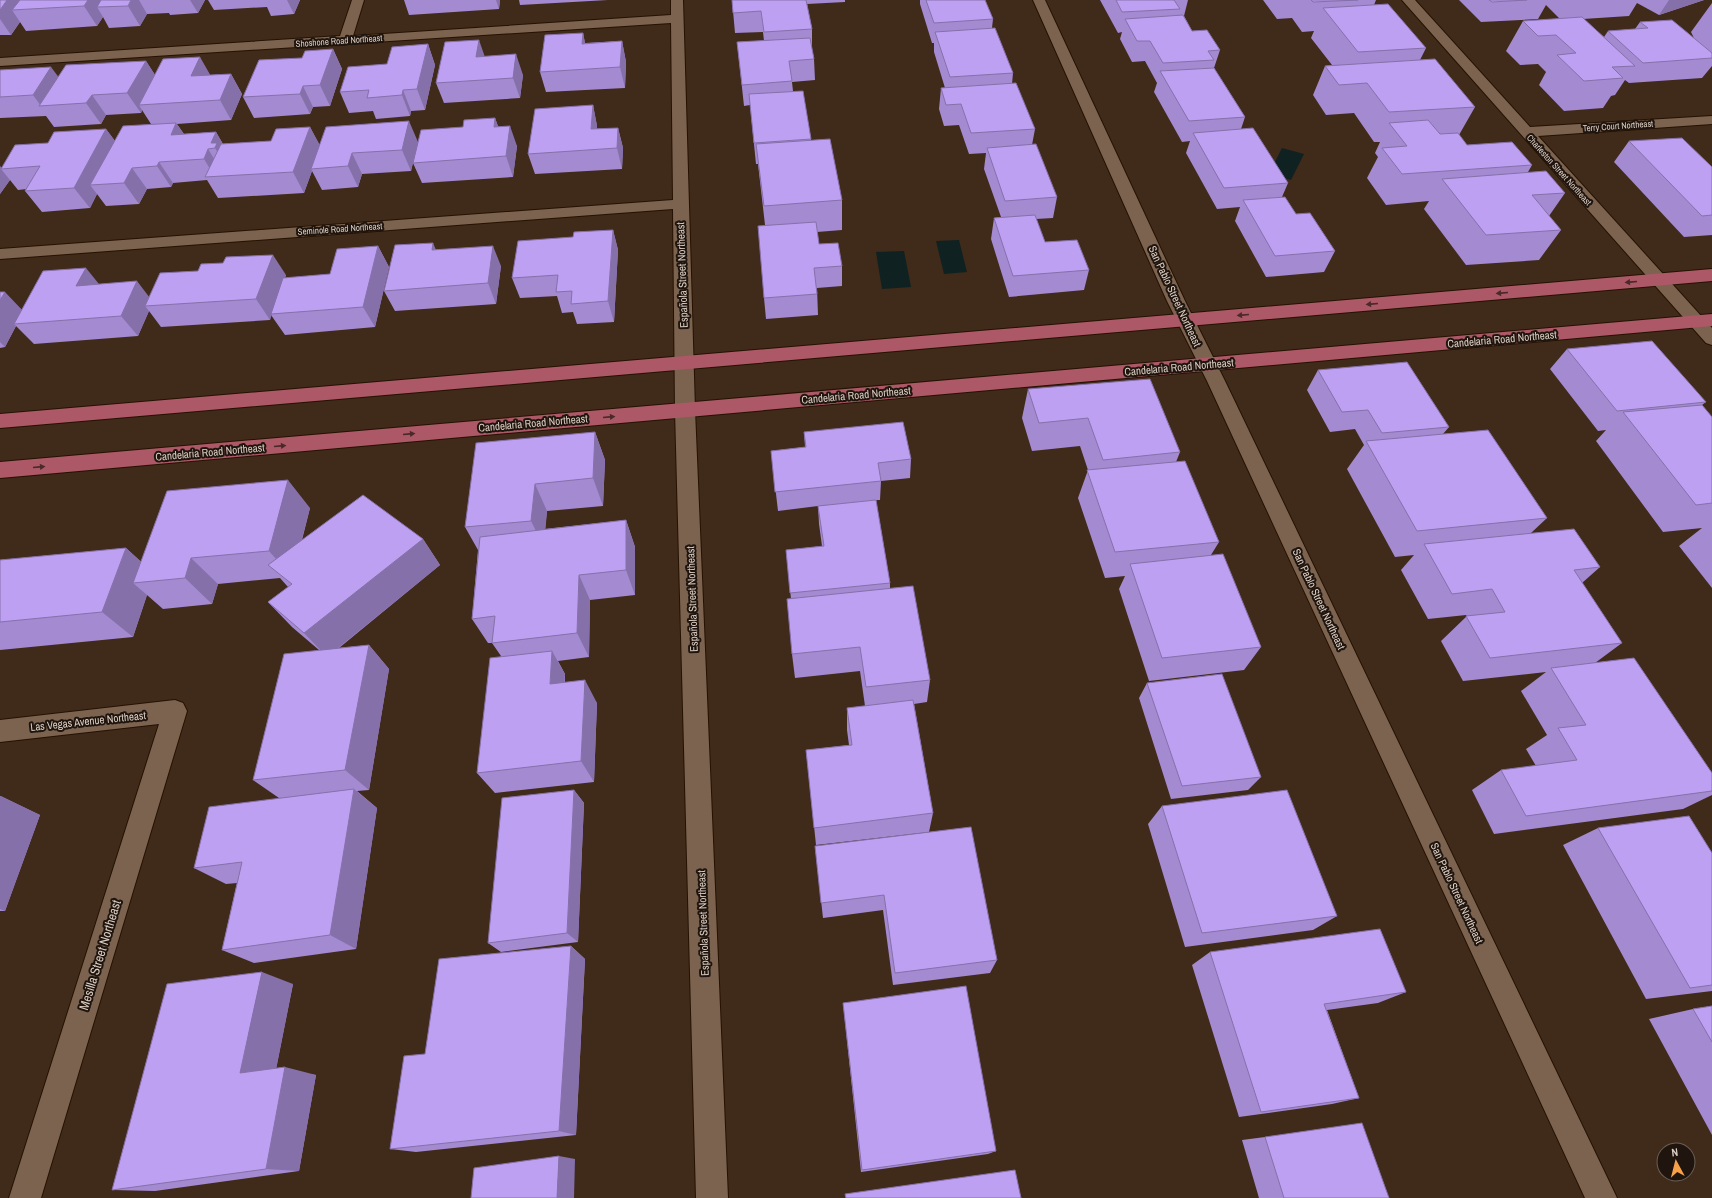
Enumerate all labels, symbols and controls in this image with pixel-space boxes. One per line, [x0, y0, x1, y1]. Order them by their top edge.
street label: Shoshone Road Northeast [295, 32, 383, 50]
street label: Terry Court Northeast [1582, 118, 1654, 134]
street label: Charleston Street Northeast [1524, 132, 1594, 208]
street label: Seminole Road Northeast [297, 220, 383, 238]
street label: Española Street Northeast [673, 221, 691, 328]
street label: San Pablo Street Northeast [1145, 243, 1205, 349]
one-way arrow [1625, 278, 1637, 285]
one-way arrow [1496, 289, 1508, 296]
one-way arrow [1366, 300, 1378, 307]
one-way arrow [1237, 311, 1249, 318]
street label: Candelaria Road Northeast [1447, 327, 1558, 351]
street label: Candelaria Road Northeast [1124, 355, 1235, 379]
street label: Candelaria Road Northeast [801, 383, 912, 407]
street label: Candelaria Road Northeast [478, 411, 589, 435]
one-way arrow [603, 413, 615, 420]
one-way arrow [403, 431, 415, 438]
street label: Candelaria Road Northeast [155, 440, 266, 464]
one-way arrow [274, 442, 286, 449]
one-way arrow [33, 464, 45, 470]
street label: Española Street Northeast [683, 545, 701, 652]
street label: San Pablo Street Northeast [1289, 546, 1349, 652]
street label: Las Vegas Avenue Northeast [29, 708, 147, 734]
street label: San Pablo Street Northeast [1427, 840, 1487, 946]
street label: Española Street Northeast [694, 869, 712, 976]
street label: Mesilla Street Northeast [75, 898, 125, 1012]
north arrow [1656, 1142, 1696, 1182]
text: N [1671, 1145, 1679, 1159]

